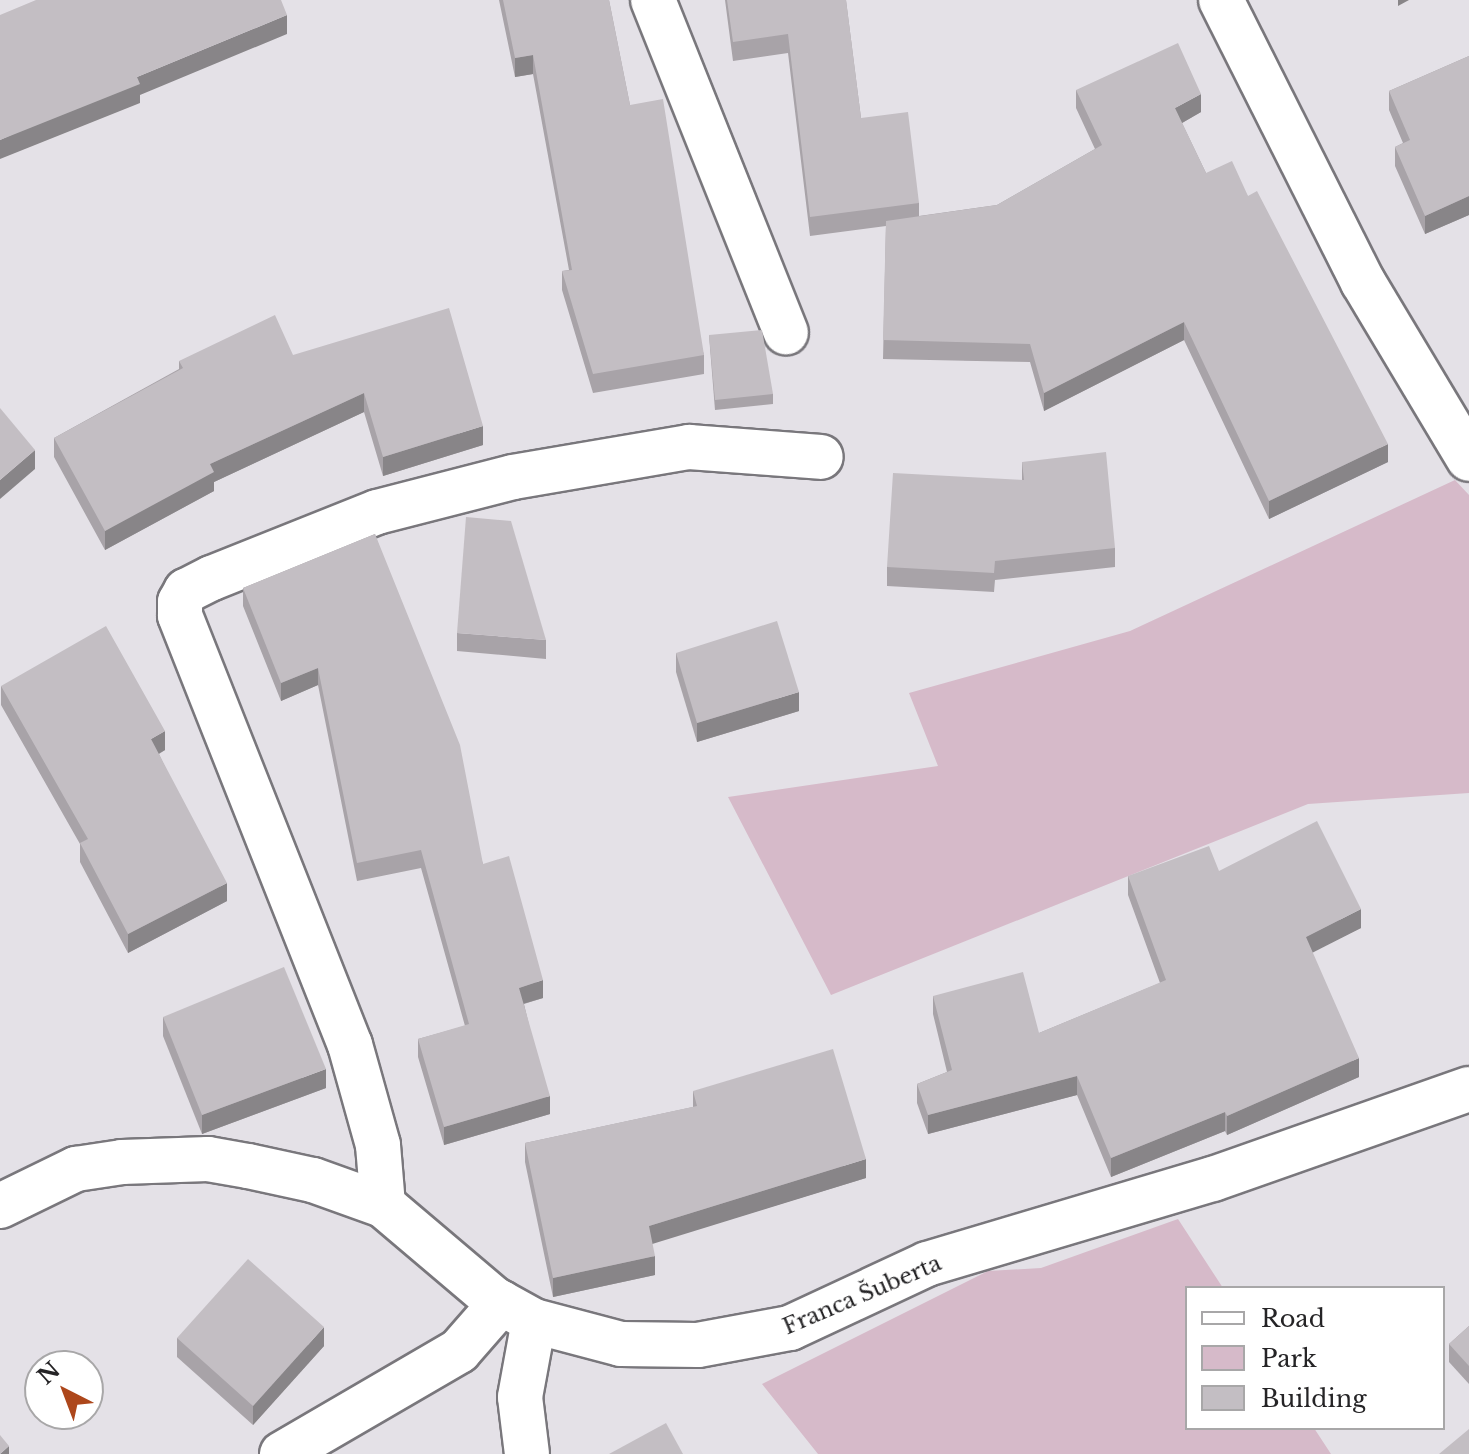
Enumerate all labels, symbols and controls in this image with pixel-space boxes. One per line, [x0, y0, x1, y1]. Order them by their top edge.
street label: Franca Šuberta [779, 1250, 945, 1340]
legend [1185, 1286, 1445, 1430]
text: Road [1261, 1304, 1325, 1333]
text: Park [1261, 1344, 1317, 1373]
north arrow [24, 1350, 104, 1430]
text: N [32, 1356, 66, 1390]
text: Building [1261, 1384, 1367, 1413]

